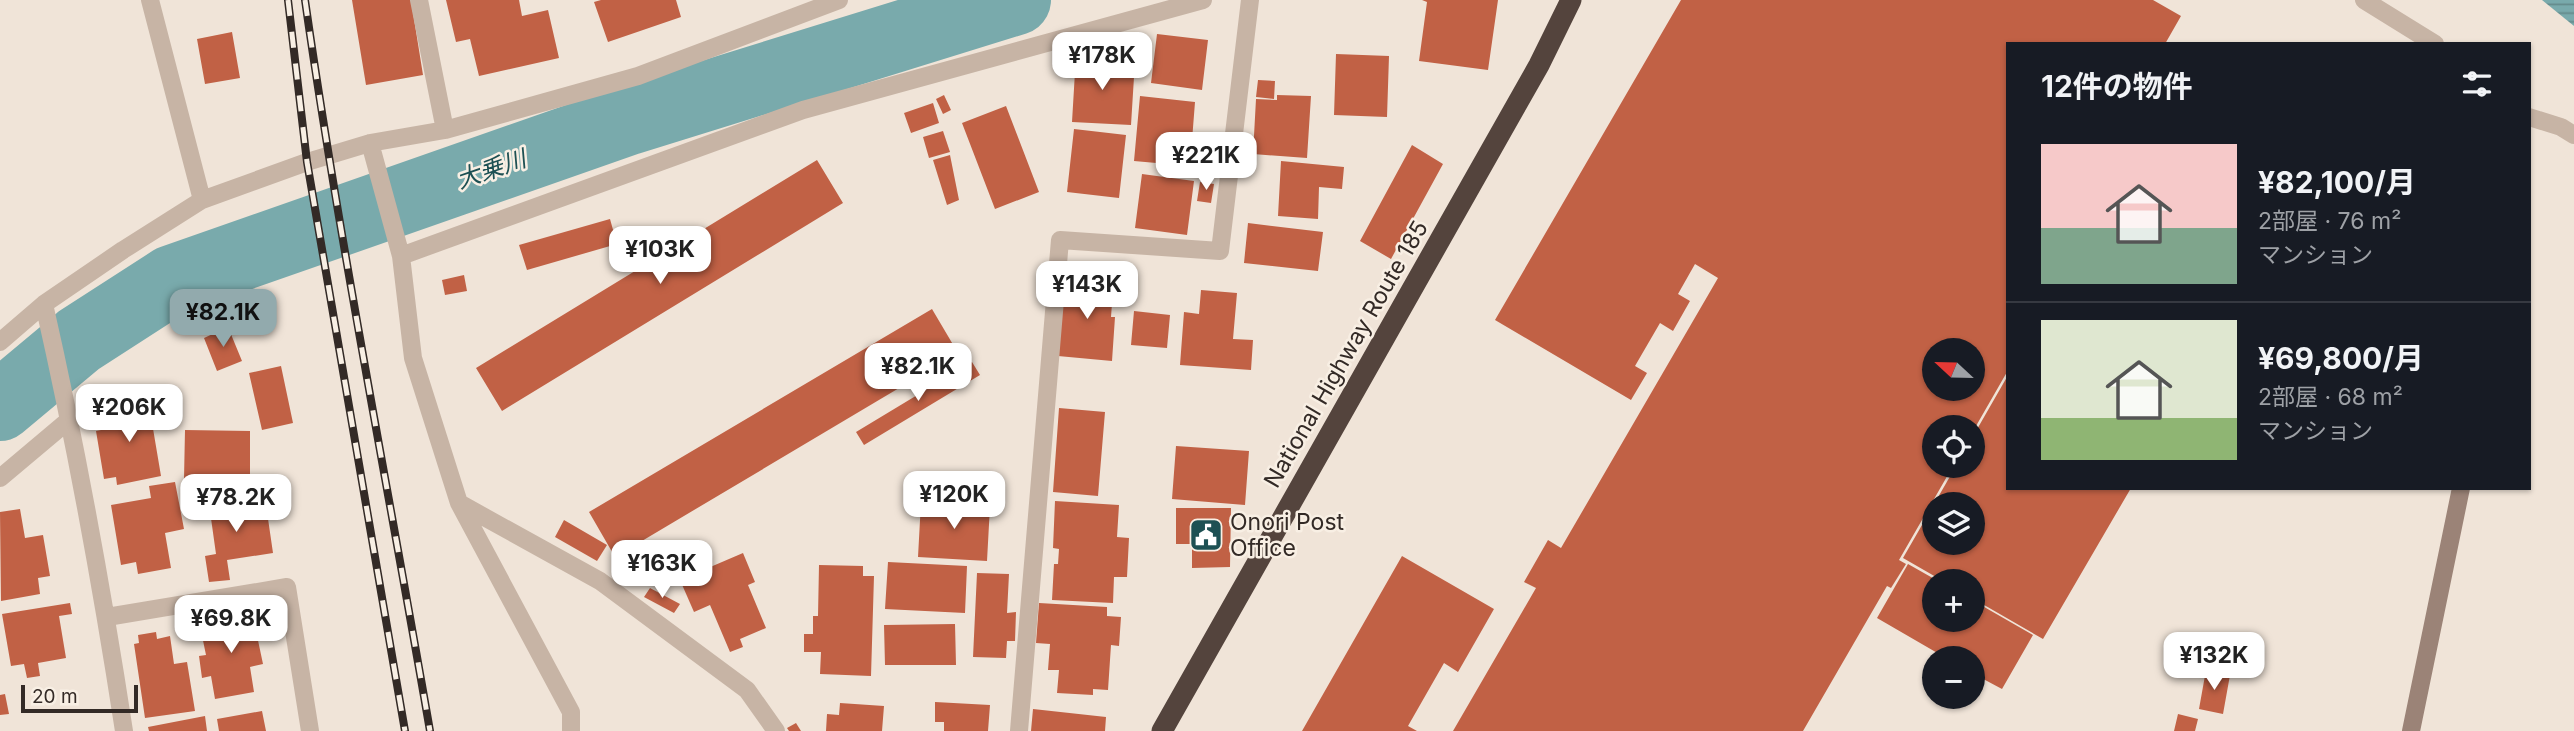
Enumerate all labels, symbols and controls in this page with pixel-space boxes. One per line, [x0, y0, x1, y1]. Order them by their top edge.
pin: ¥178K [1053, 32, 1151, 92]
text: ¥178K [1068, 41, 1136, 69]
icon: filters [2458, 65, 2496, 103]
text: 12件の物件 [2041, 68, 2193, 104]
pin: ¥221K [1157, 132, 1255, 192]
text: ¥221K [1172, 141, 1240, 169]
water label: 大乗川 [452, 143, 533, 194]
text: ¥82,100/月 [2258, 164, 2416, 200]
icon: home [2097, 172, 2181, 256]
text: 2部屋 · 76 m² [2258, 207, 2401, 235]
street label: National Highway Route 185 [1258, 216, 1434, 492]
pin: ¥103K [611, 226, 709, 286]
text: ¥103K [625, 235, 695, 263]
text: マンション [2258, 241, 2373, 269]
pin: ¥143K [1038, 262, 1136, 321]
text: ¥143K [1052, 270, 1122, 298]
pin: ¥82.1K [166, 290, 280, 349]
text: ¥82.1K [186, 298, 260, 326]
north arrow [1922, 338, 1984, 401]
map controls [1922, 338, 1985, 709]
text: ¥69,800/月 [2258, 340, 2424, 376]
pin: ¥82.1K [861, 344, 975, 403]
icon: home [2097, 348, 2181, 432]
text: ¥82.1K [881, 352, 955, 380]
text: 2部屋 · 68 m² [2258, 383, 2403, 411]
pin: ¥206K [80, 384, 178, 444]
text: ¥206K [92, 393, 166, 421]
button: locate [1922, 415, 1985, 478]
text: マンション [2258, 417, 2373, 445]
pin: ¥120K [905, 472, 1003, 531]
pin: ¥78.2K [179, 475, 293, 534]
text: ¥120K [919, 480, 989, 508]
text: ¥78.2K [196, 483, 276, 511]
button: layers [1922, 492, 1985, 555]
place label: Onori Post Office [1230, 508, 1345, 562]
public building icon: Onori Post Office [1187, 516, 1225, 554]
pin: ¥163K [613, 540, 711, 600]
text: ¥163K [627, 549, 697, 577]
button: + [1922, 569, 1985, 632]
pin: ¥69.8K [174, 596, 288, 655]
text: ¥69.8K [191, 604, 271, 632]
pin: ¥132K [2165, 632, 2263, 692]
text: ¥132K [2180, 641, 2248, 669]
button: − [1922, 646, 1985, 709]
scale bar [21, 682, 138, 714]
text: 20 m [32, 685, 78, 708]

